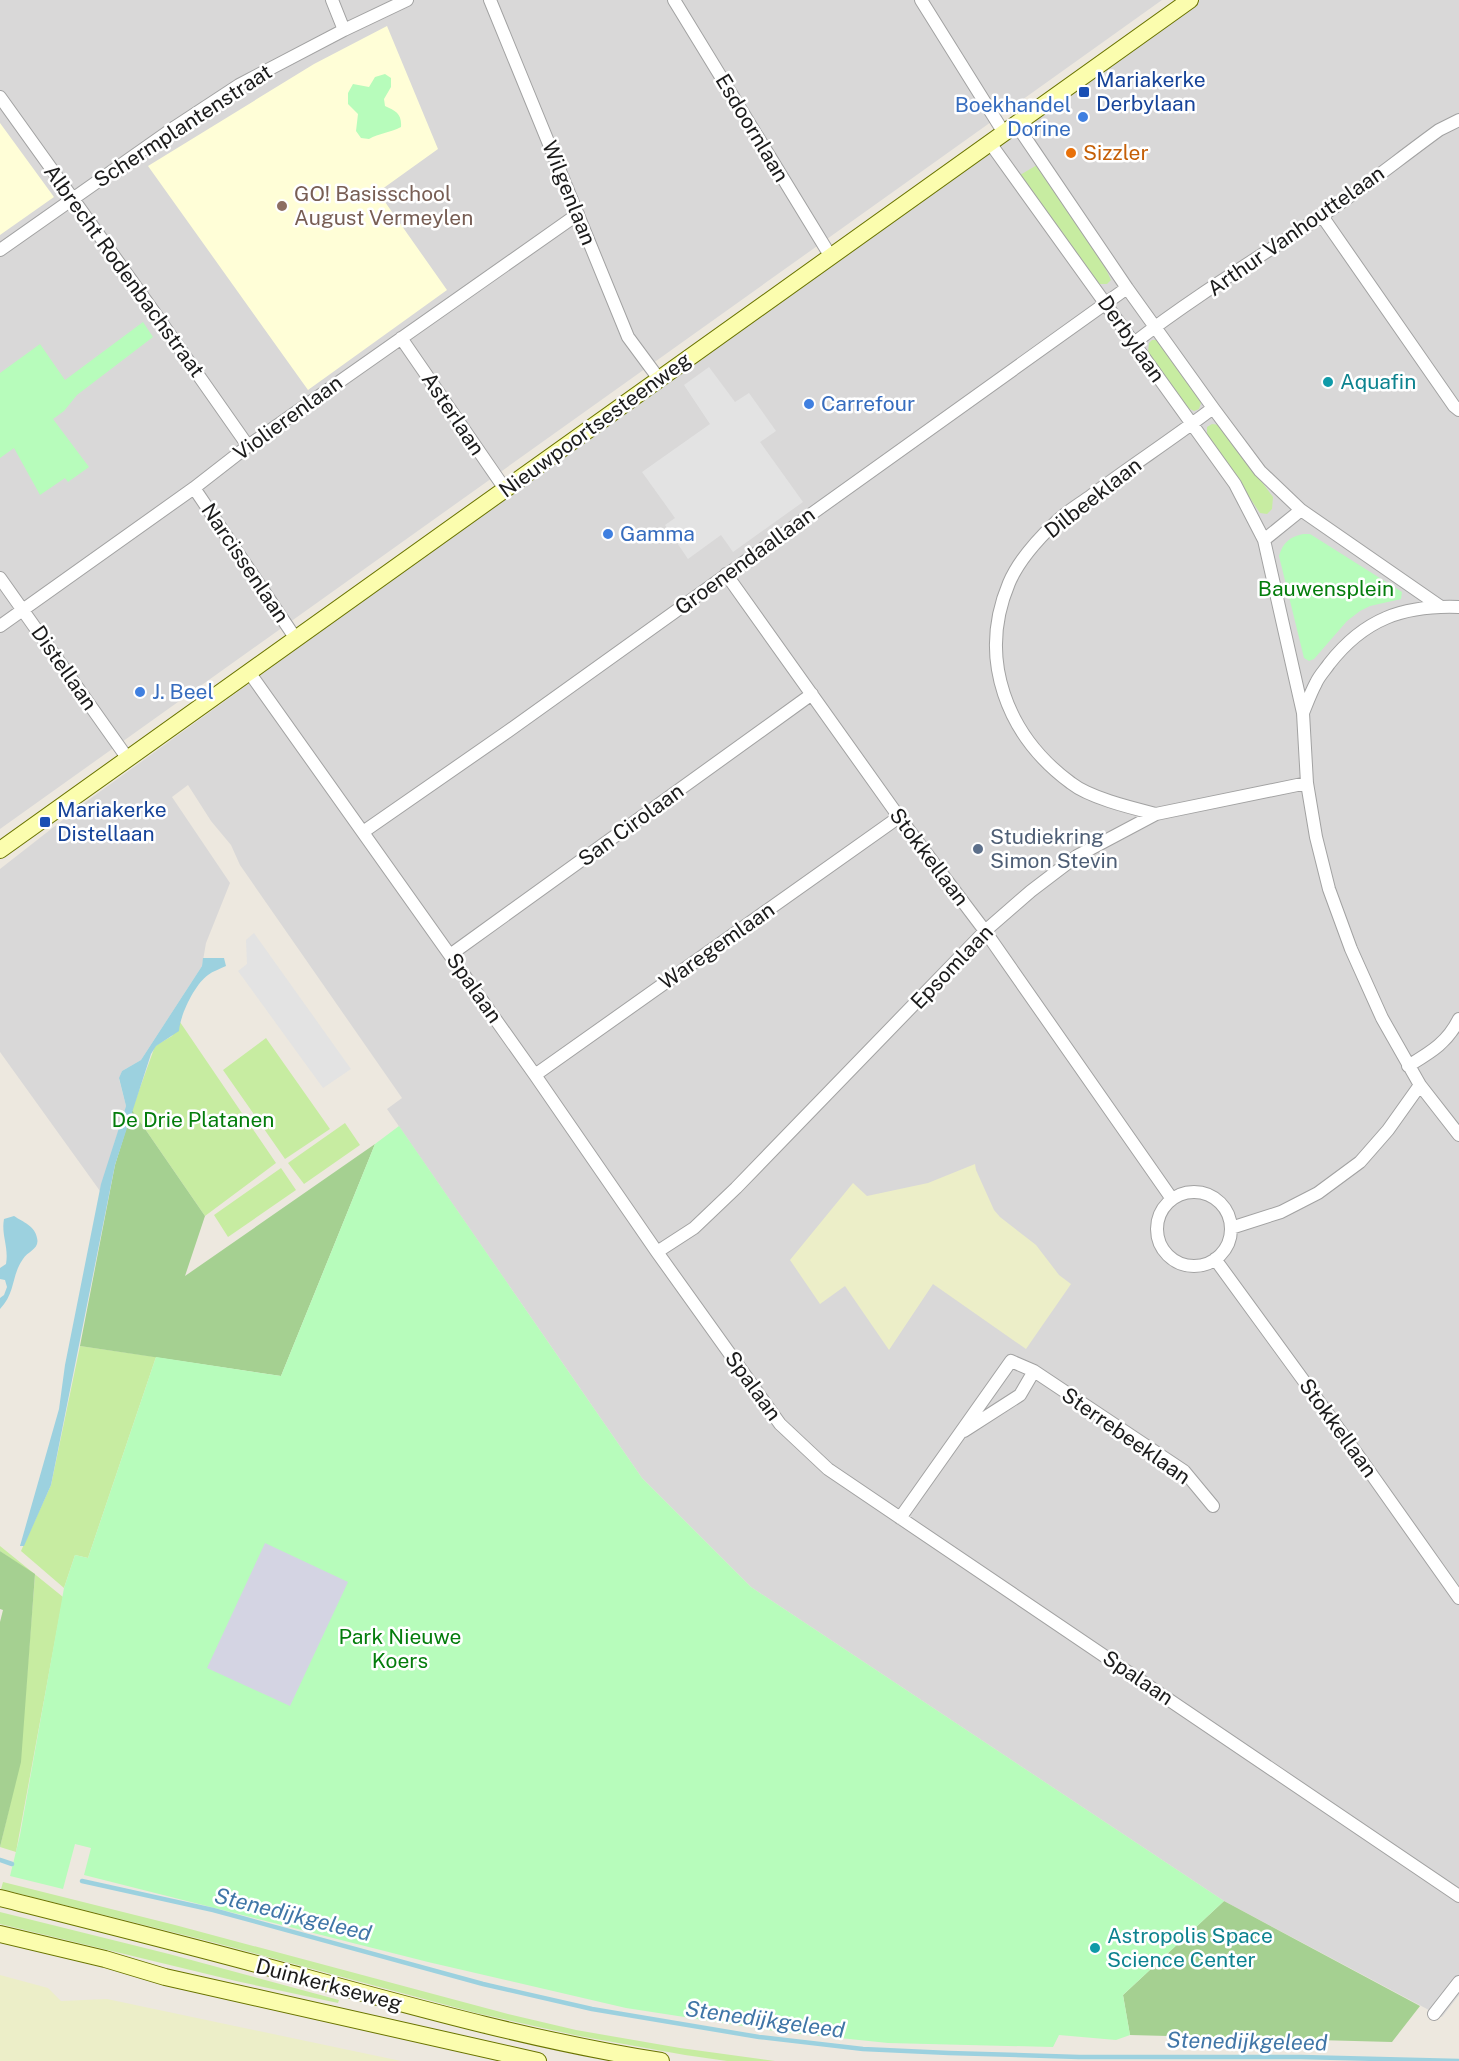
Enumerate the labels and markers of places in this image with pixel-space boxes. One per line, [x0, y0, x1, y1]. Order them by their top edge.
place label: Mariakerke Derbylaan [1096, 67, 1206, 116]
marker: Mariakerke Derbylaan [1077, 85, 1091, 99]
place label: Boekhandel Dorine [955, 92, 1071, 141]
marker: Boekhandel Dorine [1076, 110, 1090, 124]
place label: Sizzler [1083, 140, 1149, 165]
marker: Sizzler [1064, 146, 1078, 160]
place label: GO! Basisschool August Vermeylen [294, 181, 473, 230]
marker: GO! Basisschool August Vermeylen [275, 199, 289, 213]
place label: Aquafin [1340, 369, 1416, 394]
marker: Aquafin [1321, 375, 1335, 389]
place label: Carrefour [821, 391, 915, 416]
marker: Carrefour [802, 397, 816, 411]
place label: Gamma [620, 521, 695, 546]
marker: Gamma [601, 527, 615, 541]
place label: J. Beel [152, 679, 214, 704]
marker: J. Beel [133, 685, 147, 699]
place label: Mariakerke Distellaan [57, 797, 167, 846]
marker: Mariakerke Distellaan [38, 815, 52, 829]
place label: Studiekring Simon Stevin [990, 824, 1118, 873]
marker: Studiekring Simon Stevin [971, 842, 985, 856]
place label: Astropolis Space Science Center [1107, 1923, 1273, 1972]
marker: Astropolis Space Science Center [1088, 1941, 1102, 1955]

